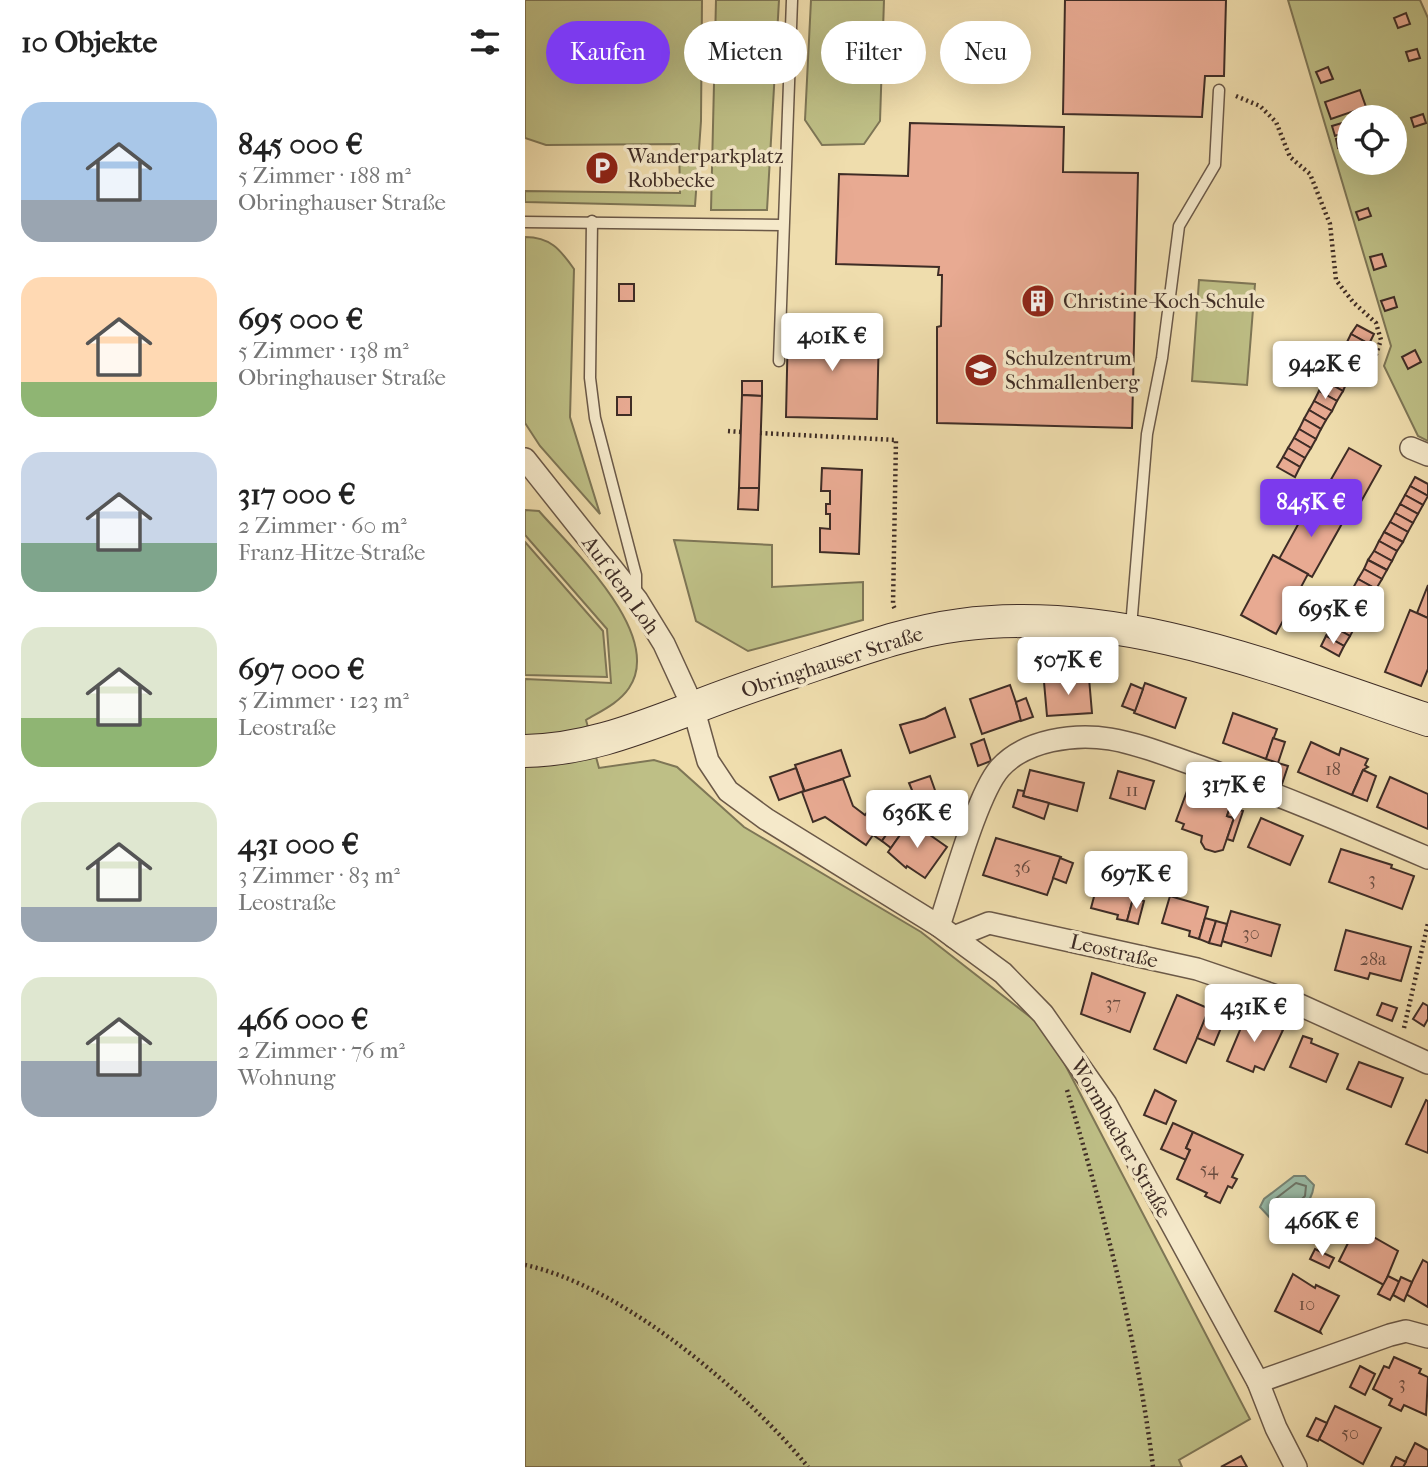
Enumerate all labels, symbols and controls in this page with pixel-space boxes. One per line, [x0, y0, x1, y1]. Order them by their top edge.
chip: Kaufen [546, 21, 670, 84]
chip: Mieten [684, 21, 807, 84]
chip: Filter [821, 21, 926, 84]
chip: Neu [940, 21, 1031, 84]
icon: filters [466, 23, 504, 61]
text: 10 Objekte [21, 25, 157, 60]
map controls [1337, 105, 1407, 175]
button: locate [1337, 105, 1407, 175]
text: 845 000 € [238, 127, 363, 162]
icon: home [77, 130, 161, 214]
place label: Wanderparkplatz Robbecke [626, 144, 783, 192]
parking icon: Wanderparkplatz Robbecke [583, 149, 621, 187]
text: 5 Zimmer · 188 m² [238, 162, 411, 189]
text: Obringhauser Straße [238, 189, 446, 216]
building icon: Christine-Koch-Schule [1019, 282, 1057, 320]
place label: Christine-Koch-Schule [1063, 289, 1265, 313]
text: 695 000 € [238, 302, 363, 337]
icon: home [77, 305, 161, 389]
pin: 401K € [775, 314, 889, 373]
text: 401K € [797, 322, 867, 349]
text: 5 Zimmer · 138 m² [238, 337, 409, 364]
pin: 942K € [1268, 342, 1382, 401]
place label: Schulzentrum Schmallenberg [1005, 346, 1140, 394]
text: 942K € [1289, 350, 1361, 377]
school or university icon: Schulzentrum Schmallenberg [962, 351, 1000, 389]
text: Obringhauser Straße [238, 364, 446, 391]
text: 317 000 € [238, 477, 356, 512]
icon: home [77, 480, 161, 564]
pin: 845K € [1254, 480, 1368, 539]
text: 845K € [1276, 488, 1346, 515]
text: 2 Zimmer · 60 m² [238, 512, 407, 539]
street label: Auf dem Loh [577, 530, 665, 639]
text: Franz-Hitze-Straße [238, 539, 425, 566]
pin: 695K € [1276, 586, 1390, 646]
text: 695K € [1298, 595, 1368, 622]
street label: Obringhauser Straße [738, 621, 926, 703]
pin: 507K € [1011, 638, 1125, 697]
text: 507K € [1034, 646, 1102, 673]
text: 697 000 € [238, 652, 365, 687]
icon: home [77, 655, 161, 739]
text: 5 Zimmer · 123 m² [238, 687, 409, 714]
text: Leostraße [238, 714, 336, 741]
house number: 18 [1325, 759, 1341, 780]
pin: 317K € [1177, 762, 1291, 822]
text: 317K € [1202, 771, 1266, 798]
house number: 11 [1126, 780, 1138, 801]
pin: 636K € [860, 790, 974, 850]
text: 636K € [882, 799, 952, 826]
text: 431 000 € [238, 827, 359, 862]
icon: home [77, 830, 161, 914]
pin: 697K € [1079, 852, 1193, 911]
house number: 36 [1013, 857, 1031, 878]
text: 697K € [1101, 860, 1171, 887]
text: 3 Zimmer · 83 m² [238, 862, 400, 889]
house number: 3 [1368, 869, 1376, 890]
text: Leostraße [238, 889, 336, 916]
house number: 30 [1242, 923, 1260, 944]
street label: Leostraße [1068, 929, 1160, 973]
house number: 28a [1360, 949, 1387, 970]
pin: 431K € [1197, 984, 1311, 1044]
house number: 37 [1105, 993, 1121, 1014]
text: 431K € [1221, 993, 1287, 1020]
text: 466 000 € [238, 1002, 369, 1037]
icon: home [77, 1005, 161, 1089]
text: 2 Zimmer · 76 m² [238, 1037, 405, 1064]
street label: Wormbacher Straße [1065, 1053, 1176, 1222]
text: Wohnung [238, 1064, 335, 1091]
house number: 54 [1200, 1159, 1219, 1180]
pin: 466K € [1265, 1198, 1379, 1258]
text: 466K € [1285, 1207, 1359, 1234]
house number: 10 [1299, 1294, 1315, 1315]
house number: 3 [1398, 1373, 1406, 1394]
house number: 50 [1341, 1423, 1359, 1444]

